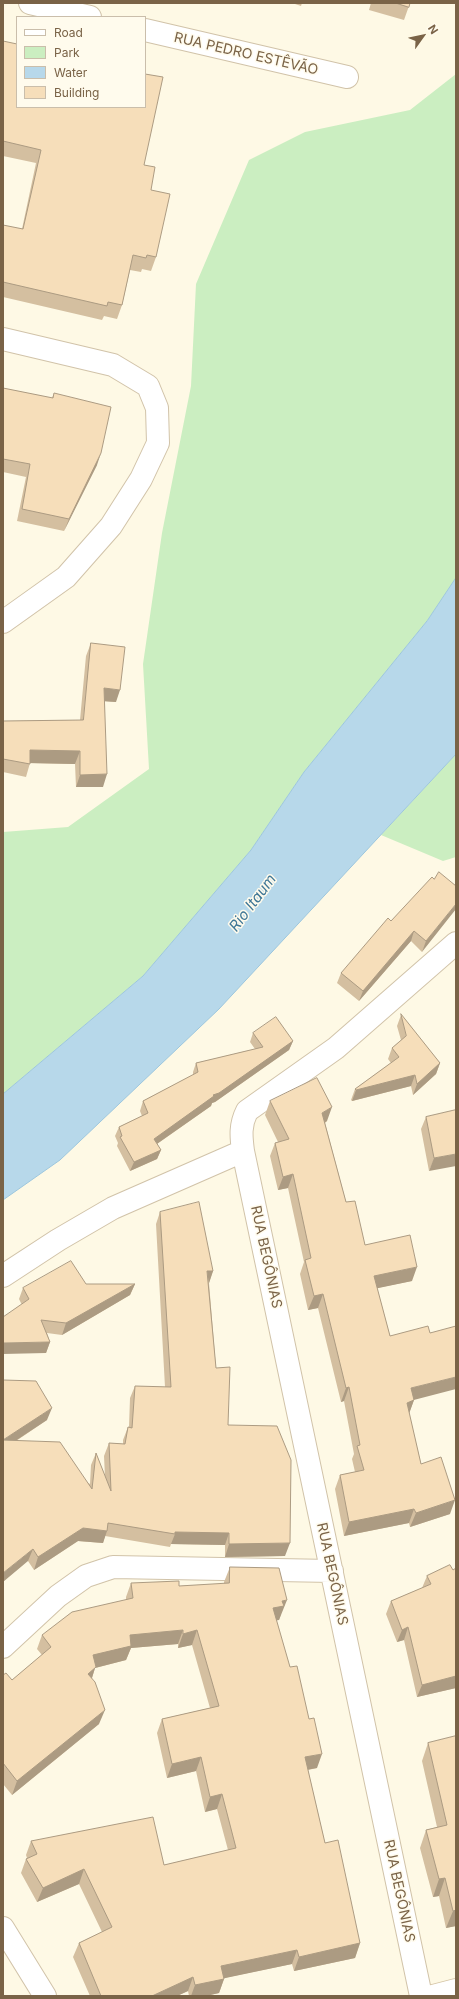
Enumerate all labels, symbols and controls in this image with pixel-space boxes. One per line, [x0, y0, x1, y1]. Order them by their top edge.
legend [16, 16, 146, 108]
north arrow [403, 16, 443, 56]
text: N [425, 22, 441, 37]
text: Road [54, 25, 83, 40]
street label: RUA PEDRO ESTÊVÃO [172, 29, 320, 79]
text: Park [54, 45, 80, 60]
text: Water [54, 65, 87, 80]
text: Building [54, 85, 99, 100]
water label: Rio Itaum [226, 871, 280, 935]
street label: RUA BEGÔNIAS [247, 1204, 285, 1310]
street label: RUA BEGÔNIAS [313, 1521, 351, 1627]
street label: RUA BEGÔNIAS [380, 1838, 418, 1944]

